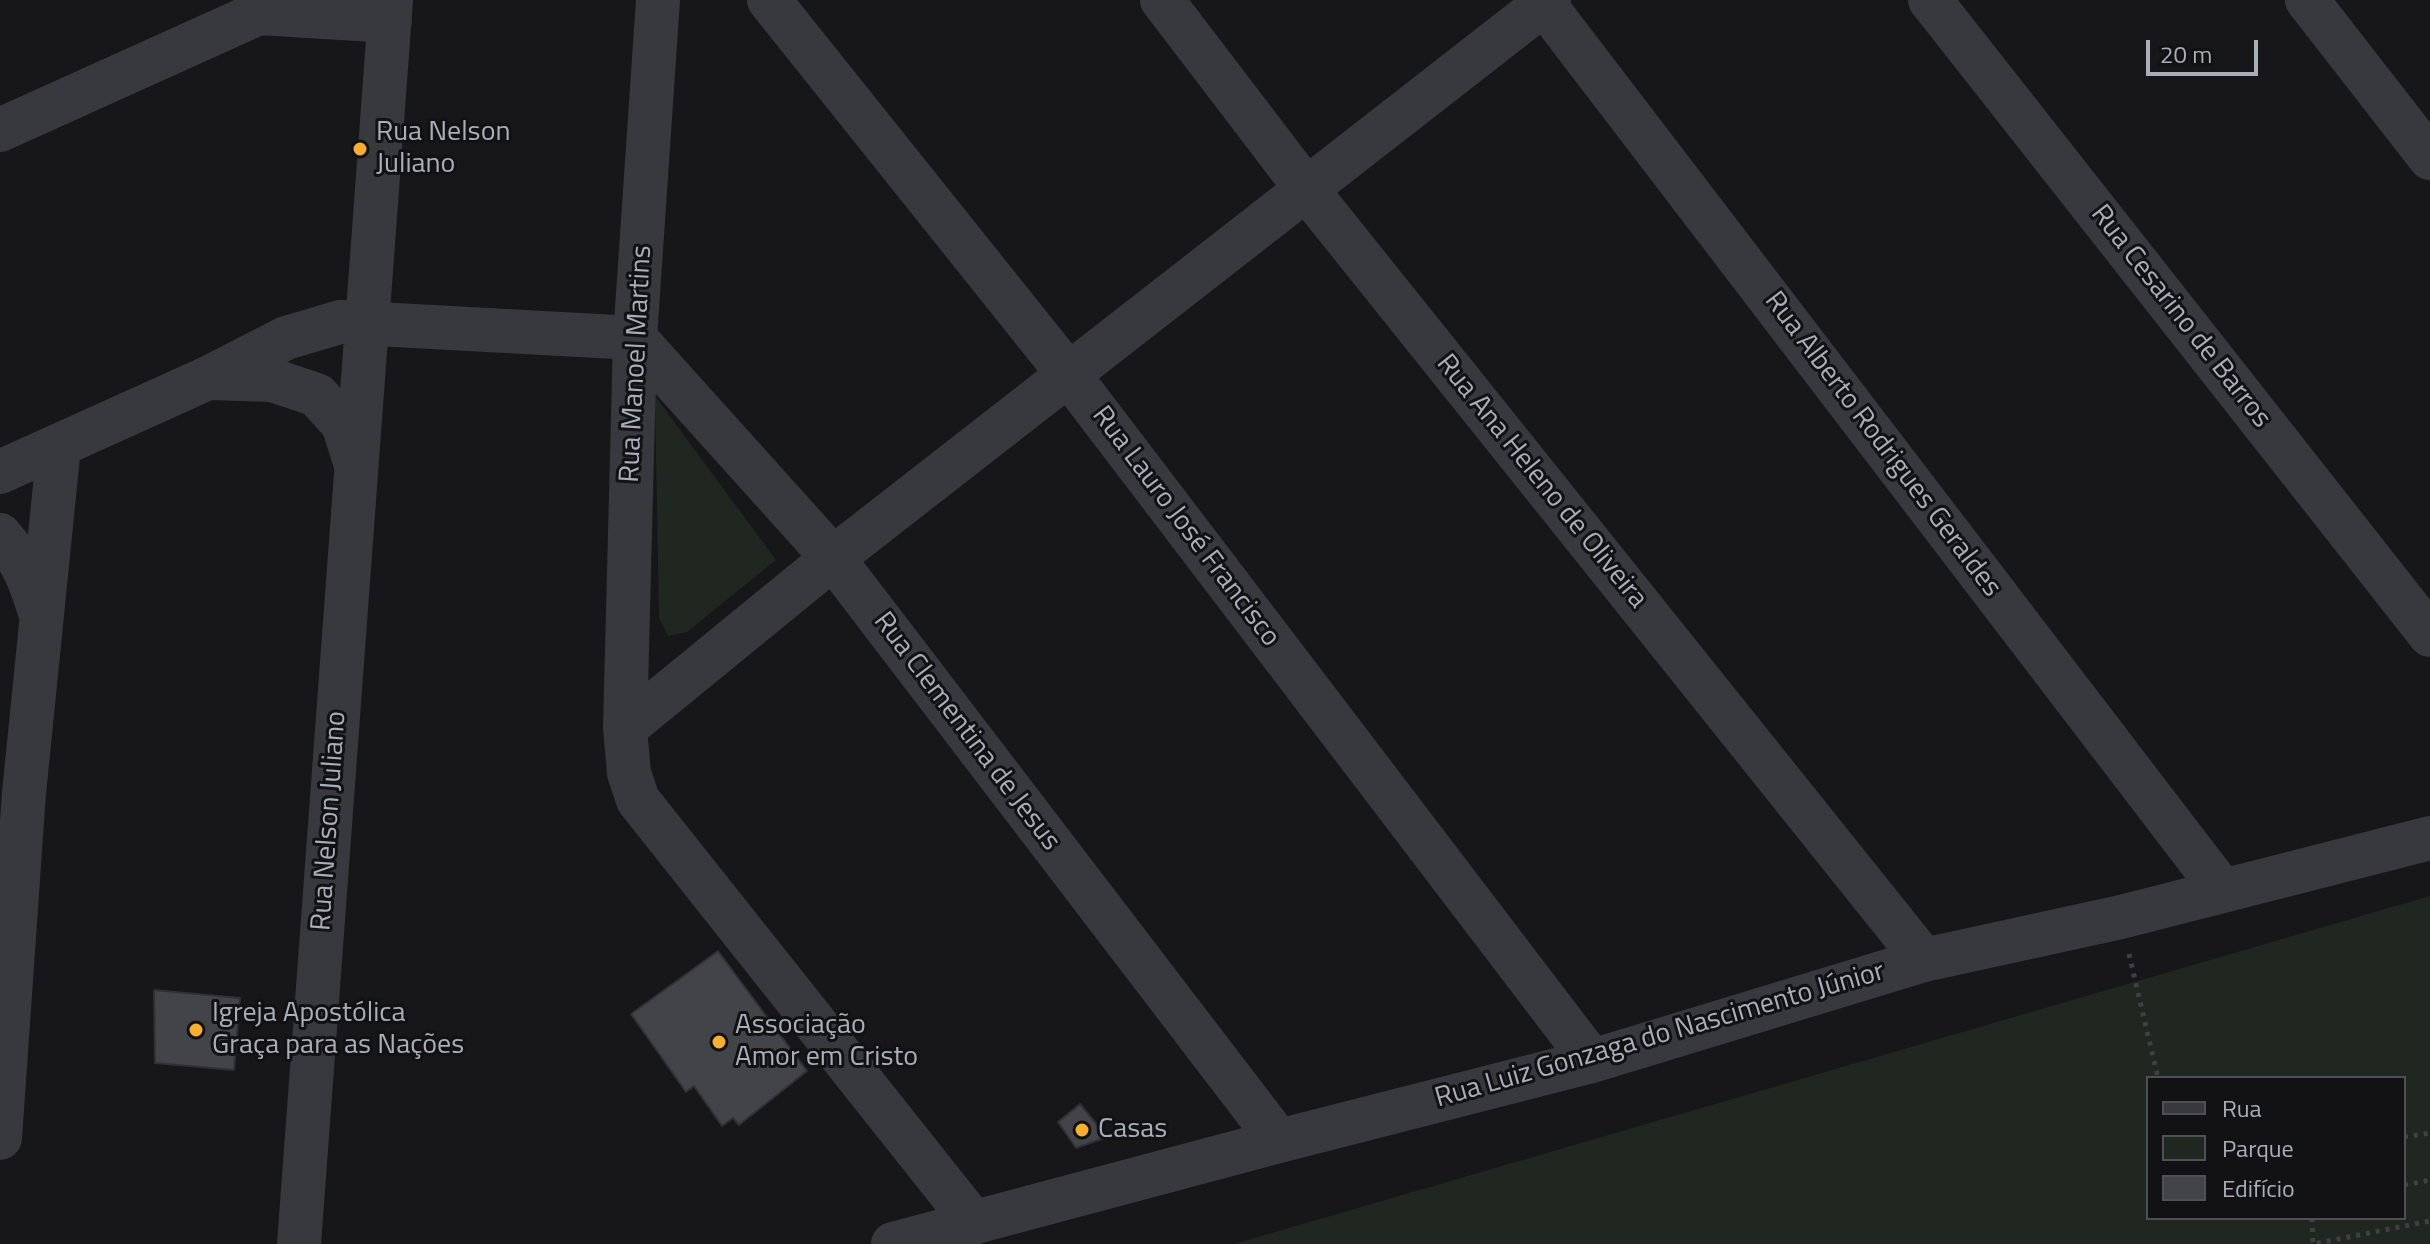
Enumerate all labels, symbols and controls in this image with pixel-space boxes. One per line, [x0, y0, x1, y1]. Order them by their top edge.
scale bar [2150, 24, 2262, 74]
text: 20 m [2160, 36, 2212, 72]
place label: Rua Nelson Juliano [376, 116, 510, 182]
marker: Rua Nelson Juliano [351, 140, 369, 158]
street label: Rua Cesarino de Barros [2083, 199, 2277, 435]
street label: Rua Manoel Martins [614, 244, 660, 484]
street label: Rua Alberto Rodrigues Geraldes [1756, 286, 2008, 604]
street label: Rua Ana Heleno de Oliveira [1428, 348, 1654, 616]
street label: Rua Lauro José Francisco [1084, 400, 1286, 654]
street label: Rua Clementina de Jesus [865, 606, 1067, 858]
street label: Rua Nelson Juliano [306, 710, 354, 932]
street label: Rua Luiz Gonzaga do Nascimento Júnior [1432, 956, 1888, 1116]
place label: Igreja Apostólica Graça para as Nações [212, 997, 464, 1063]
place label: Associação Amor em Cristo [735, 1009, 918, 1075]
marker: Igreja Apostólica Graça para as Nações [187, 1021, 205, 1039]
marker: Associação Amor em Cristo [710, 1033, 728, 1051]
legend [2146, 1076, 2406, 1220]
text: Rua [2222, 1090, 2261, 1126]
place label: Casas [1098, 1113, 1167, 1147]
marker: Casas [1073, 1121, 1091, 1139]
text: Parque [2222, 1130, 2294, 1166]
text: Edifício [2222, 1170, 2295, 1206]

